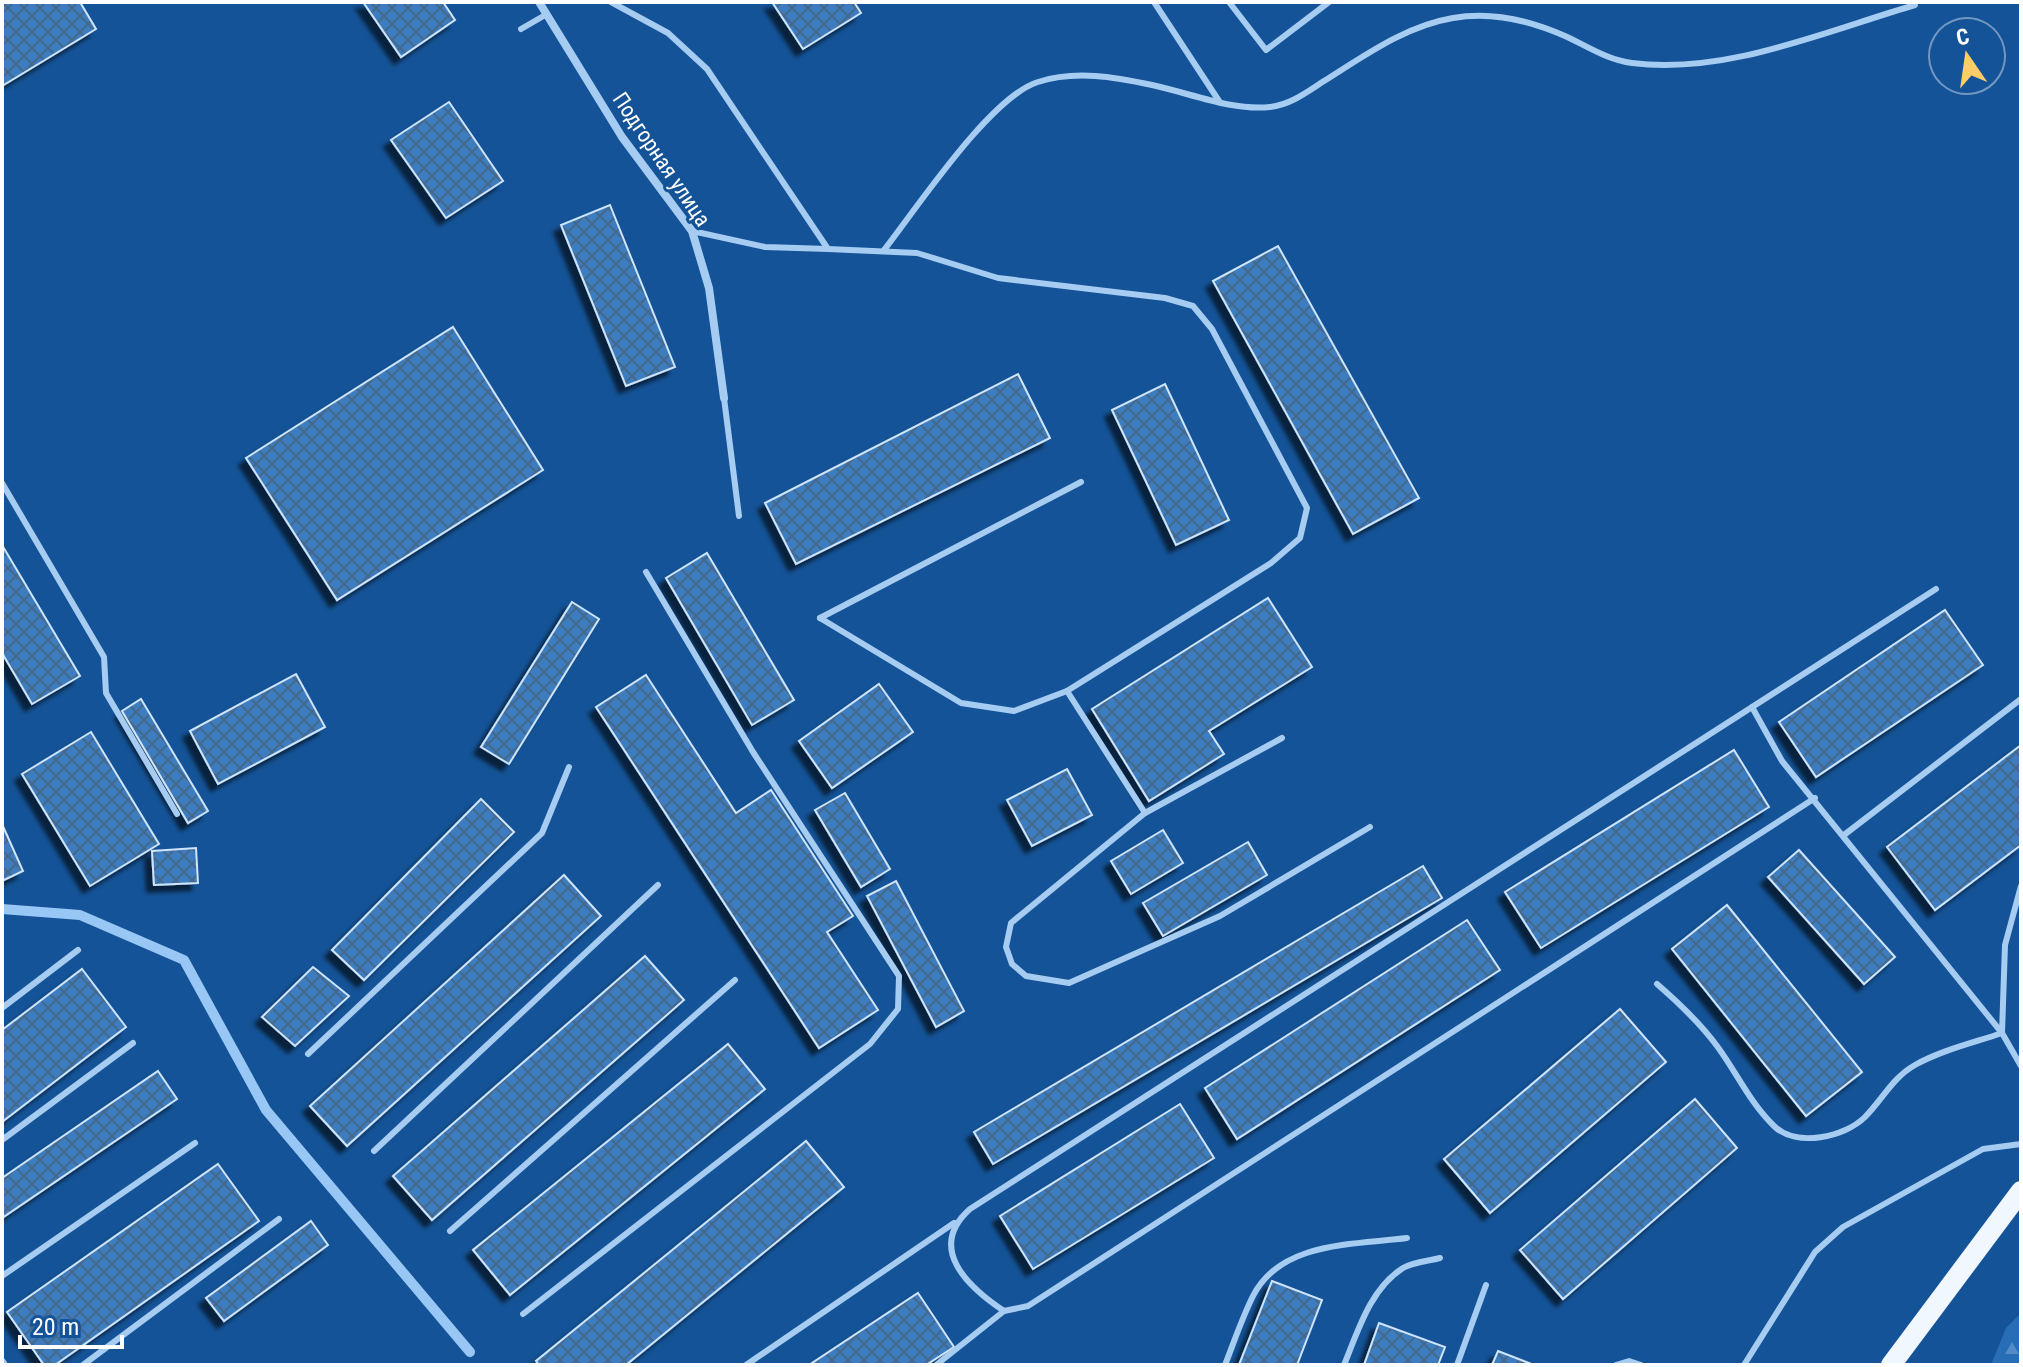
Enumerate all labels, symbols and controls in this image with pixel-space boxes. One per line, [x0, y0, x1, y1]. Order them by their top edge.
north arrow [1927, 16, 2007, 96]
text: С [1954, 23, 1972, 51]
street label: Подгорная улица [608, 88, 716, 231]
scale bar [20, 1299, 122, 1349]
text: 20 m [32, 1313, 79, 1341]

